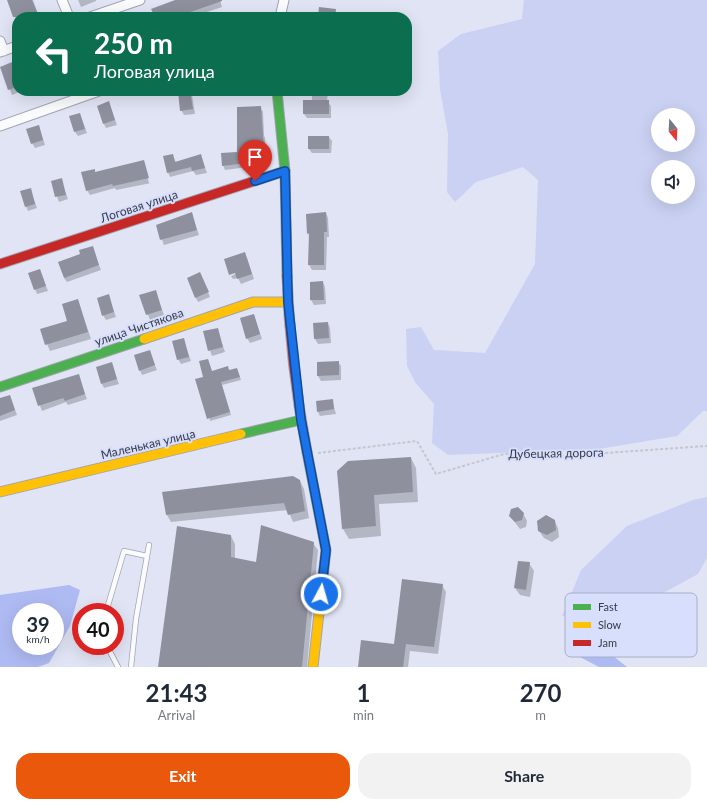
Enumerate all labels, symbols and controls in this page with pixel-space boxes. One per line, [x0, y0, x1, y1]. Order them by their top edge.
text: 250 m [94, 26, 173, 60]
icon: left [28, 28, 80, 80]
text: Логовая улица [94, 60, 215, 82]
north arrow [651, 108, 695, 152]
map controls [651, 108, 695, 204]
pin [238, 140, 272, 181]
icon: arrive [244, 146, 266, 168]
button: sound [651, 160, 695, 204]
street label: Логовая улица [97, 186, 180, 226]
street label: улица Чистякова [93, 305, 185, 349]
street label: Маленькая улица [99, 426, 197, 462]
street label: Дубецкая дорога [508, 445, 604, 461]
position arrow [300, 573, 342, 615]
legend [565, 593, 697, 657]
text: Fast [598, 600, 618, 613]
speed limit sign: 40 [72, 603, 124, 655]
text: 39 [26, 612, 50, 636]
text: Slow [598, 618, 622, 631]
text: km/h [26, 633, 50, 645]
text: Jam [598, 636, 617, 649]
text: 21:43 [146, 678, 207, 707]
text: 1 [357, 678, 371, 707]
text: 270 [520, 678, 561, 707]
text: Arrival [158, 707, 195, 723]
text: min [353, 707, 374, 723]
text: m [535, 707, 546, 723]
button: Exit [16, 753, 350, 799]
button: Share [358, 753, 691, 799]

